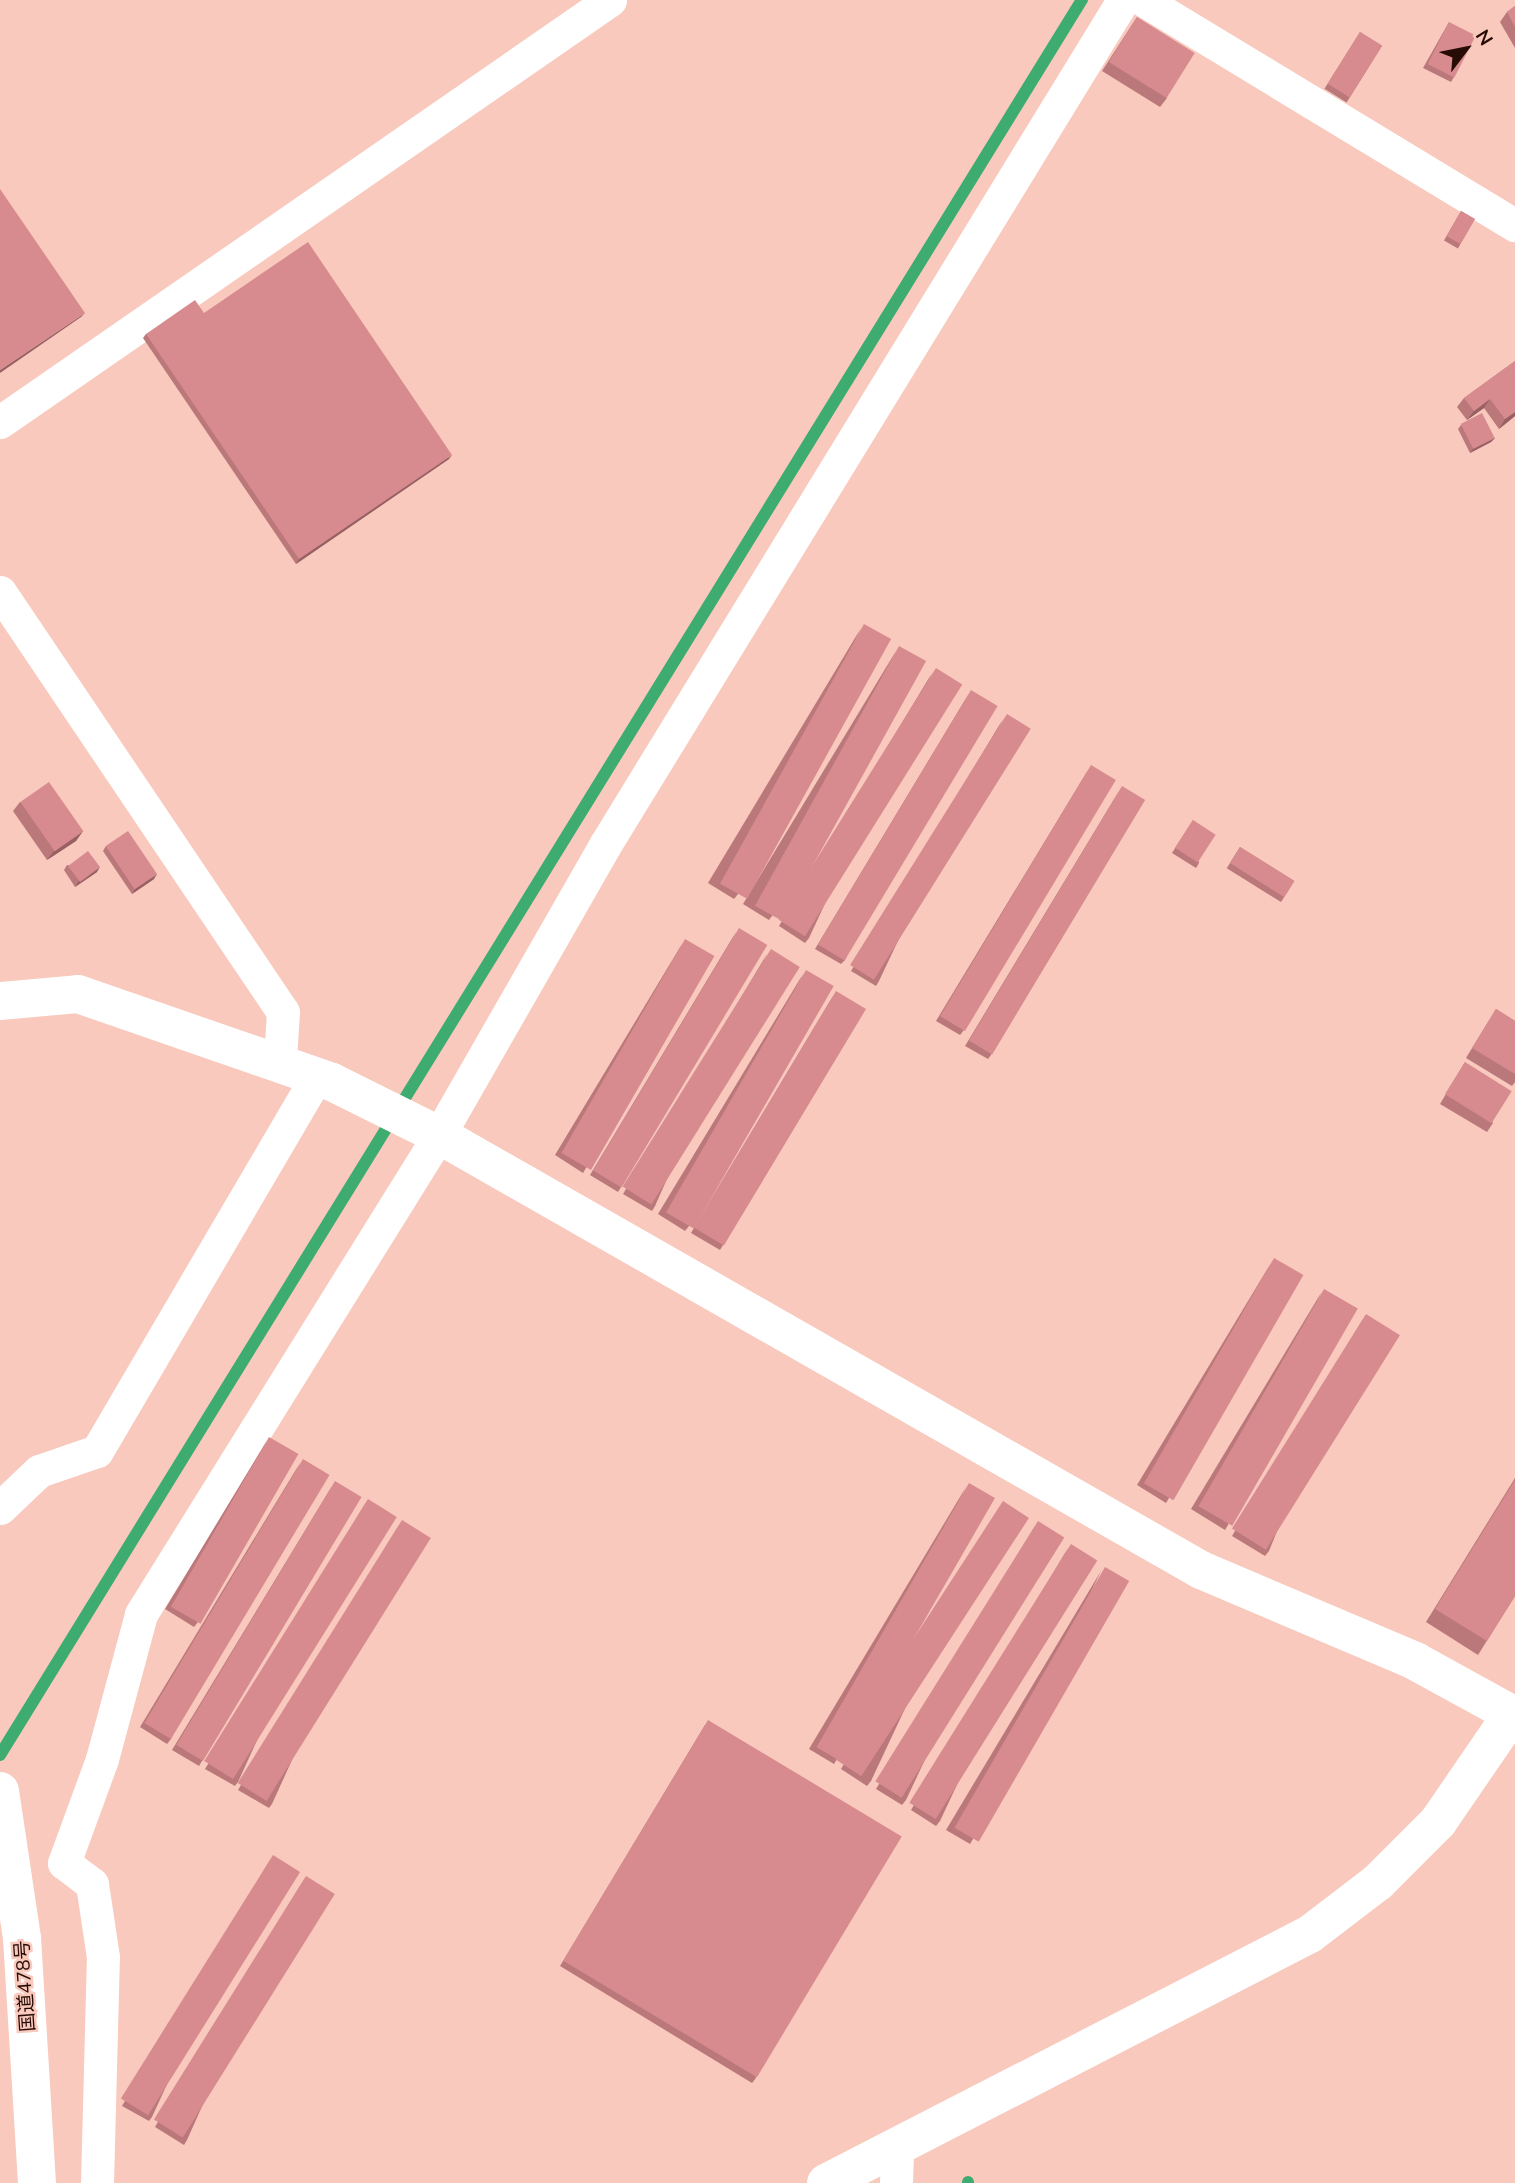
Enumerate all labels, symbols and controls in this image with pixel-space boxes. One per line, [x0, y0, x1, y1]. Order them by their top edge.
north arrow [1431, 14, 1501, 84]
text: N [1469, 25, 1499, 51]
street label: 国道478号 [11, 1940, 41, 2032]

